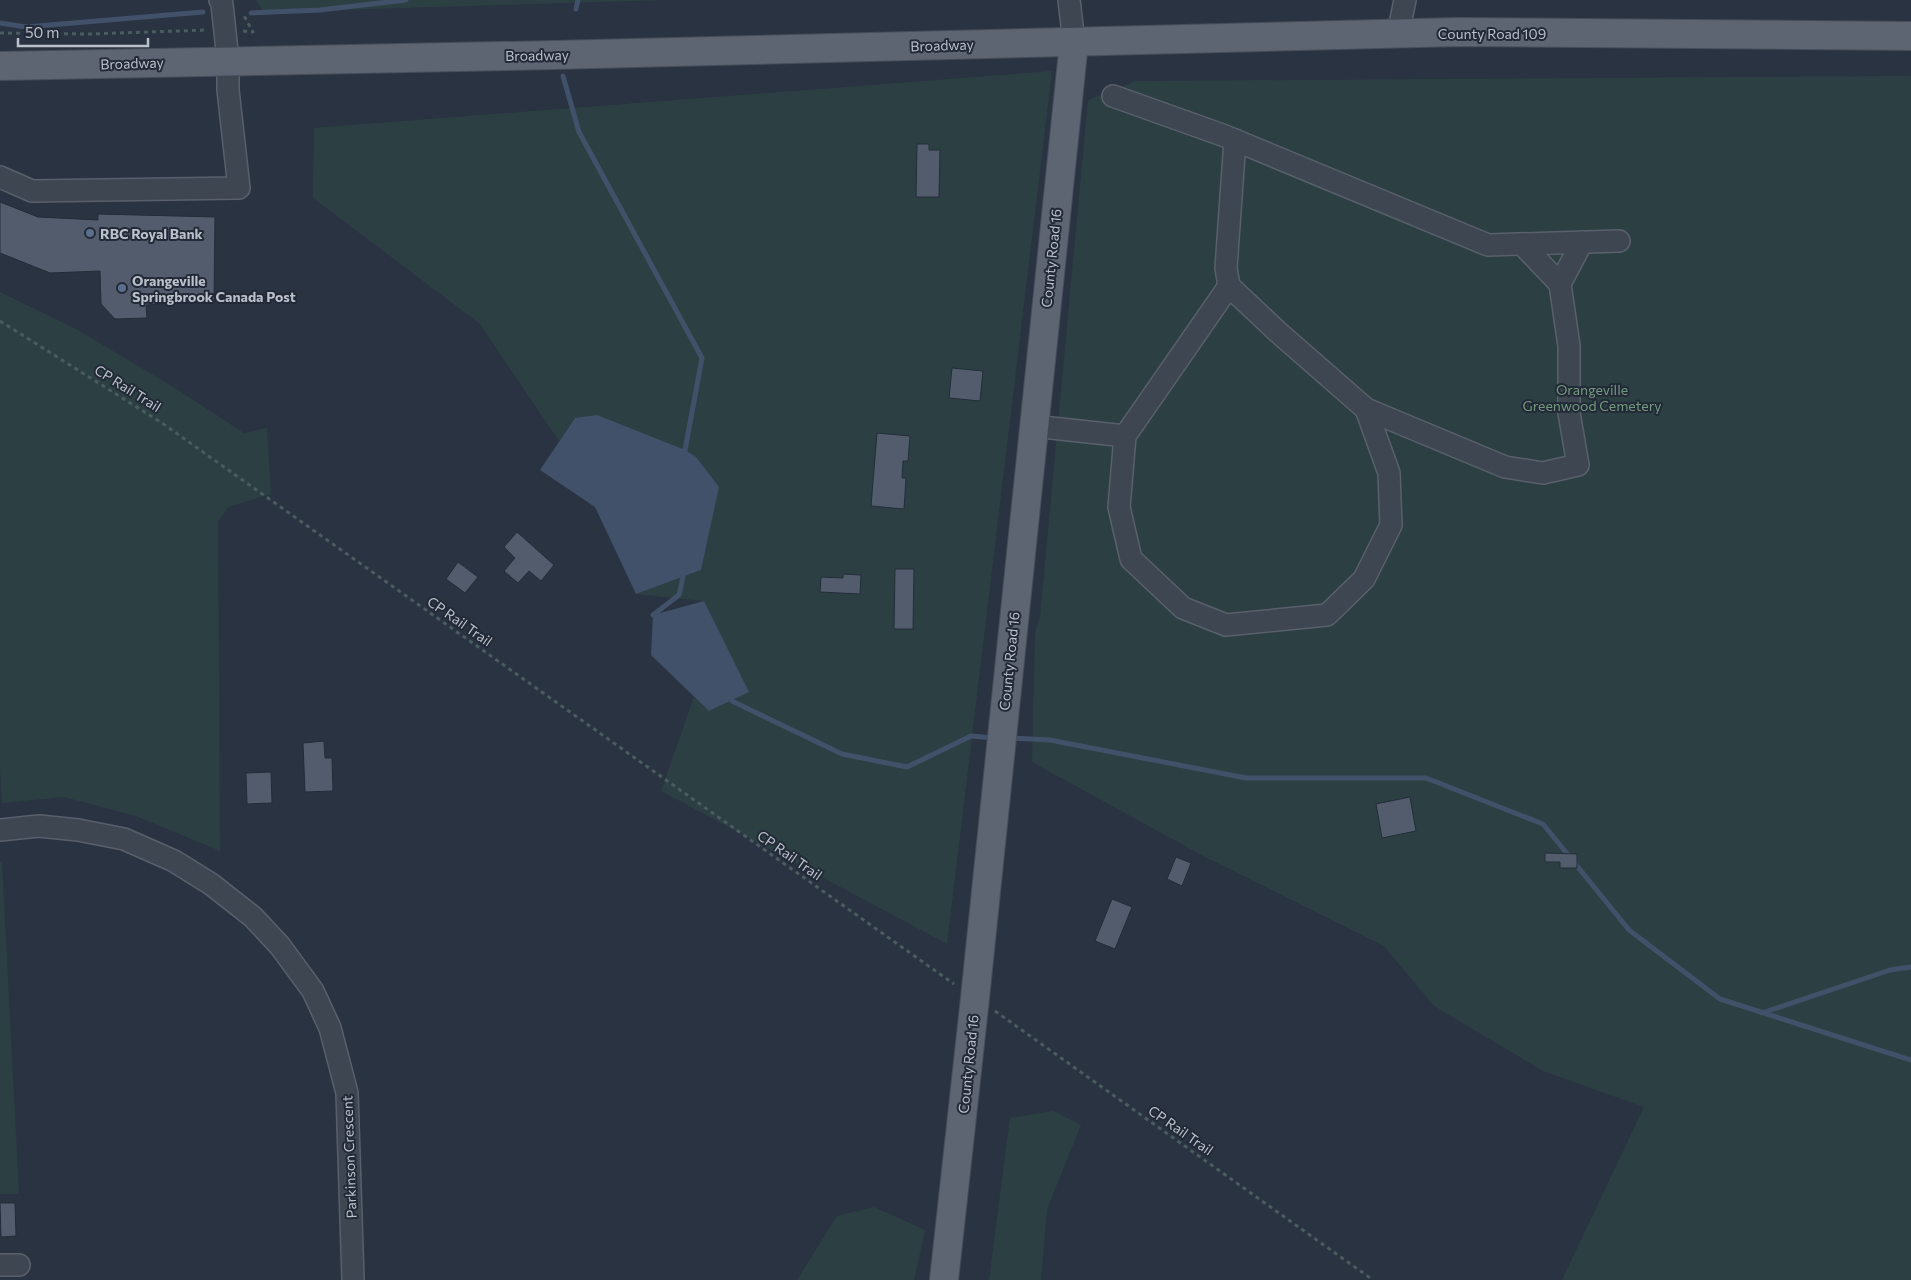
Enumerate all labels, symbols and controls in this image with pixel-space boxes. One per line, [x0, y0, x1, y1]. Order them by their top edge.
scale bar [18, 15, 148, 47]
text: 50 m [25, 23, 59, 41]
street label: County Road 109 [1438, 25, 1546, 42]
street label: Broadway [910, 35, 974, 55]
street label: Broadway [505, 46, 569, 64]
street label: Broadway [100, 53, 164, 73]
street label: County Road 16 [1037, 208, 1065, 308]
place label: RBC Royal Bank [100, 225, 203, 242]
marker: RBC Royal Bank [84, 227, 96, 239]
place label: Orangeville Springbrook Canada Post [132, 272, 296, 305]
marker: Orangeville Springbrook Canada Post [116, 282, 128, 294]
street label: CP Rail Trail [92, 361, 164, 415]
park label: Orangeville Greenwood Cemetery [1522, 381, 1662, 414]
street label: CP Rail Trail [424, 592, 496, 650]
street label: County Road 16 [995, 611, 1023, 711]
street label: CP Rail Trail [754, 826, 826, 884]
street label: County Road 16 [954, 1014, 982, 1114]
street label: Parkinson Crescent [338, 1095, 360, 1219]
street label: CP Rail Trail [1145, 1101, 1217, 1159]

